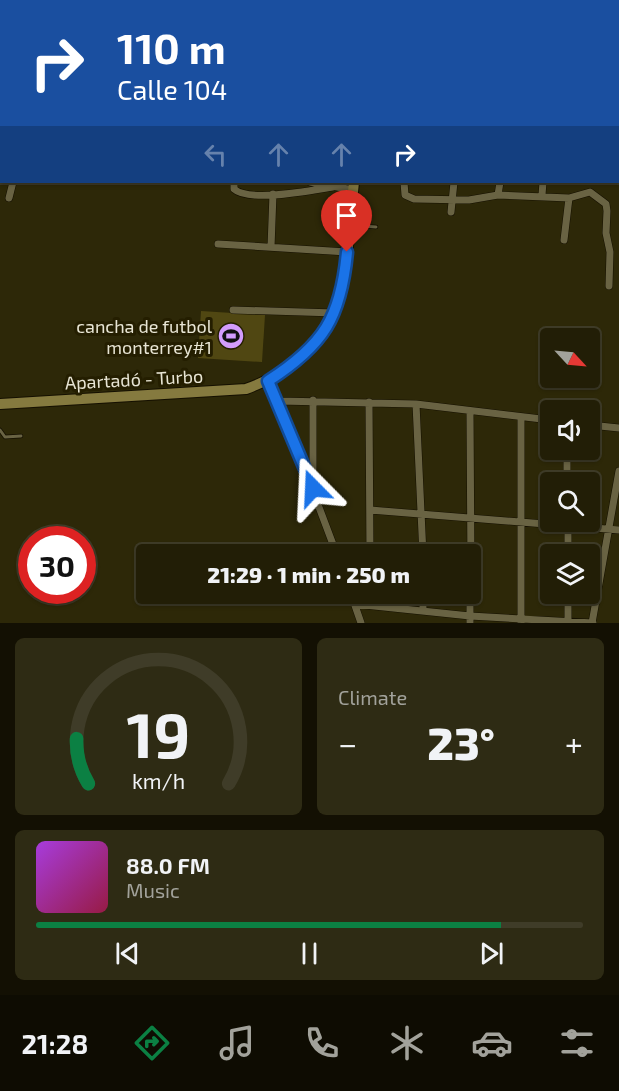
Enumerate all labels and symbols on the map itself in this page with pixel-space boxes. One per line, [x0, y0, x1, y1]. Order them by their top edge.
pin [321, 190, 372, 252]
place label: cancha de futbol monterrey#1 [76, 315, 213, 358]
sports icon: cancha de futbol monterrey#1 [216, 321, 246, 351]
north arrow [540, 328, 600, 388]
street label: Apartadó - Turbo [64, 364, 204, 394]
position arrow [281, 456, 345, 520]
speed limit sign: 30 [18, 526, 96, 604]

